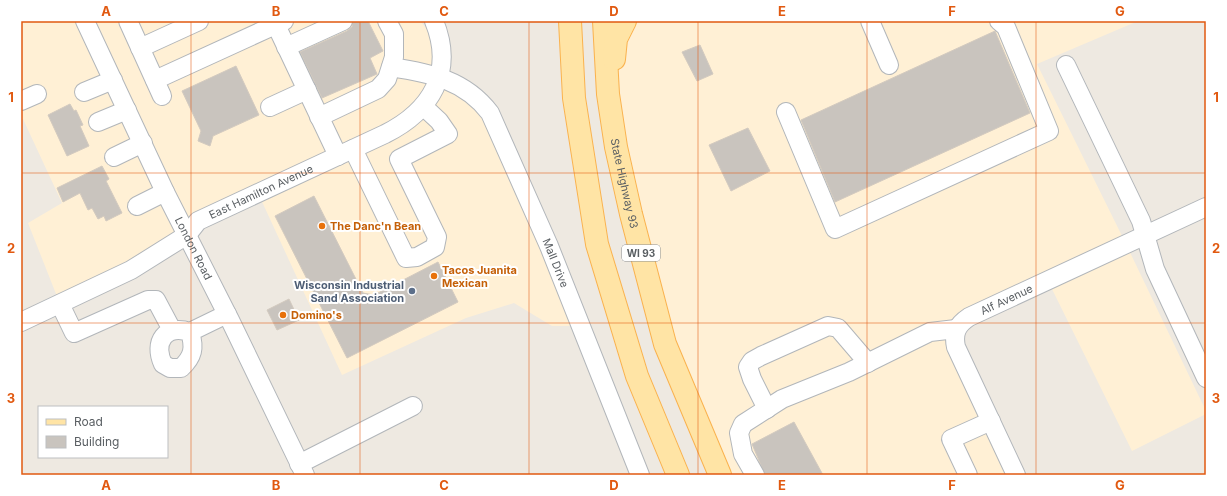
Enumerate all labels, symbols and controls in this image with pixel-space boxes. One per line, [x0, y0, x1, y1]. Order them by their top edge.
text: A [101, 3, 111, 19]
text: B [272, 3, 281, 19]
text: C [439, 3, 449, 19]
text: D [609, 3, 619, 19]
text: E [778, 3, 786, 19]
text: F [948, 3, 956, 19]
text: G [1115, 3, 1125, 19]
text: 1 [8, 89, 14, 105]
text: 1 [1213, 89, 1219, 105]
street label: State Highway 93 [608, 137, 642, 230]
street label: East Hamilton Avenue [207, 161, 315, 222]
street label: London Road [172, 214, 215, 282]
place label: The Danc'n Bean [330, 219, 421, 233]
marker: The Danc'n Bean [317, 221, 327, 231]
street label: Mall Drive [539, 236, 572, 290]
text: 2 [7, 240, 15, 256]
text: 2 [1212, 240, 1220, 256]
road number: WI 93 [622, 245, 660, 261]
place label: Tacos Juanita Mexican [442, 263, 517, 290]
marker: Tacos Juanita Mexican [429, 271, 439, 281]
place label: Wisconsin Industrial Sand Association [294, 278, 404, 305]
street label: Alf Avenue [978, 281, 1035, 318]
marker: Wisconsin Industrial Sand Association [407, 286, 417, 296]
place label: Domino's [291, 308, 342, 322]
marker: Domino's [278, 310, 288, 320]
text: 3 [7, 390, 15, 406]
text: 3 [1212, 390, 1220, 406]
legend [38, 406, 168, 458]
text: Road [74, 414, 103, 429]
text: Building [74, 434, 119, 449]
text: A [101, 477, 111, 493]
text: B [272, 477, 281, 493]
text: C [439, 477, 449, 493]
text: D [609, 477, 619, 493]
text: E [778, 477, 786, 493]
text: F [948, 477, 956, 493]
text: G [1115, 477, 1125, 493]

